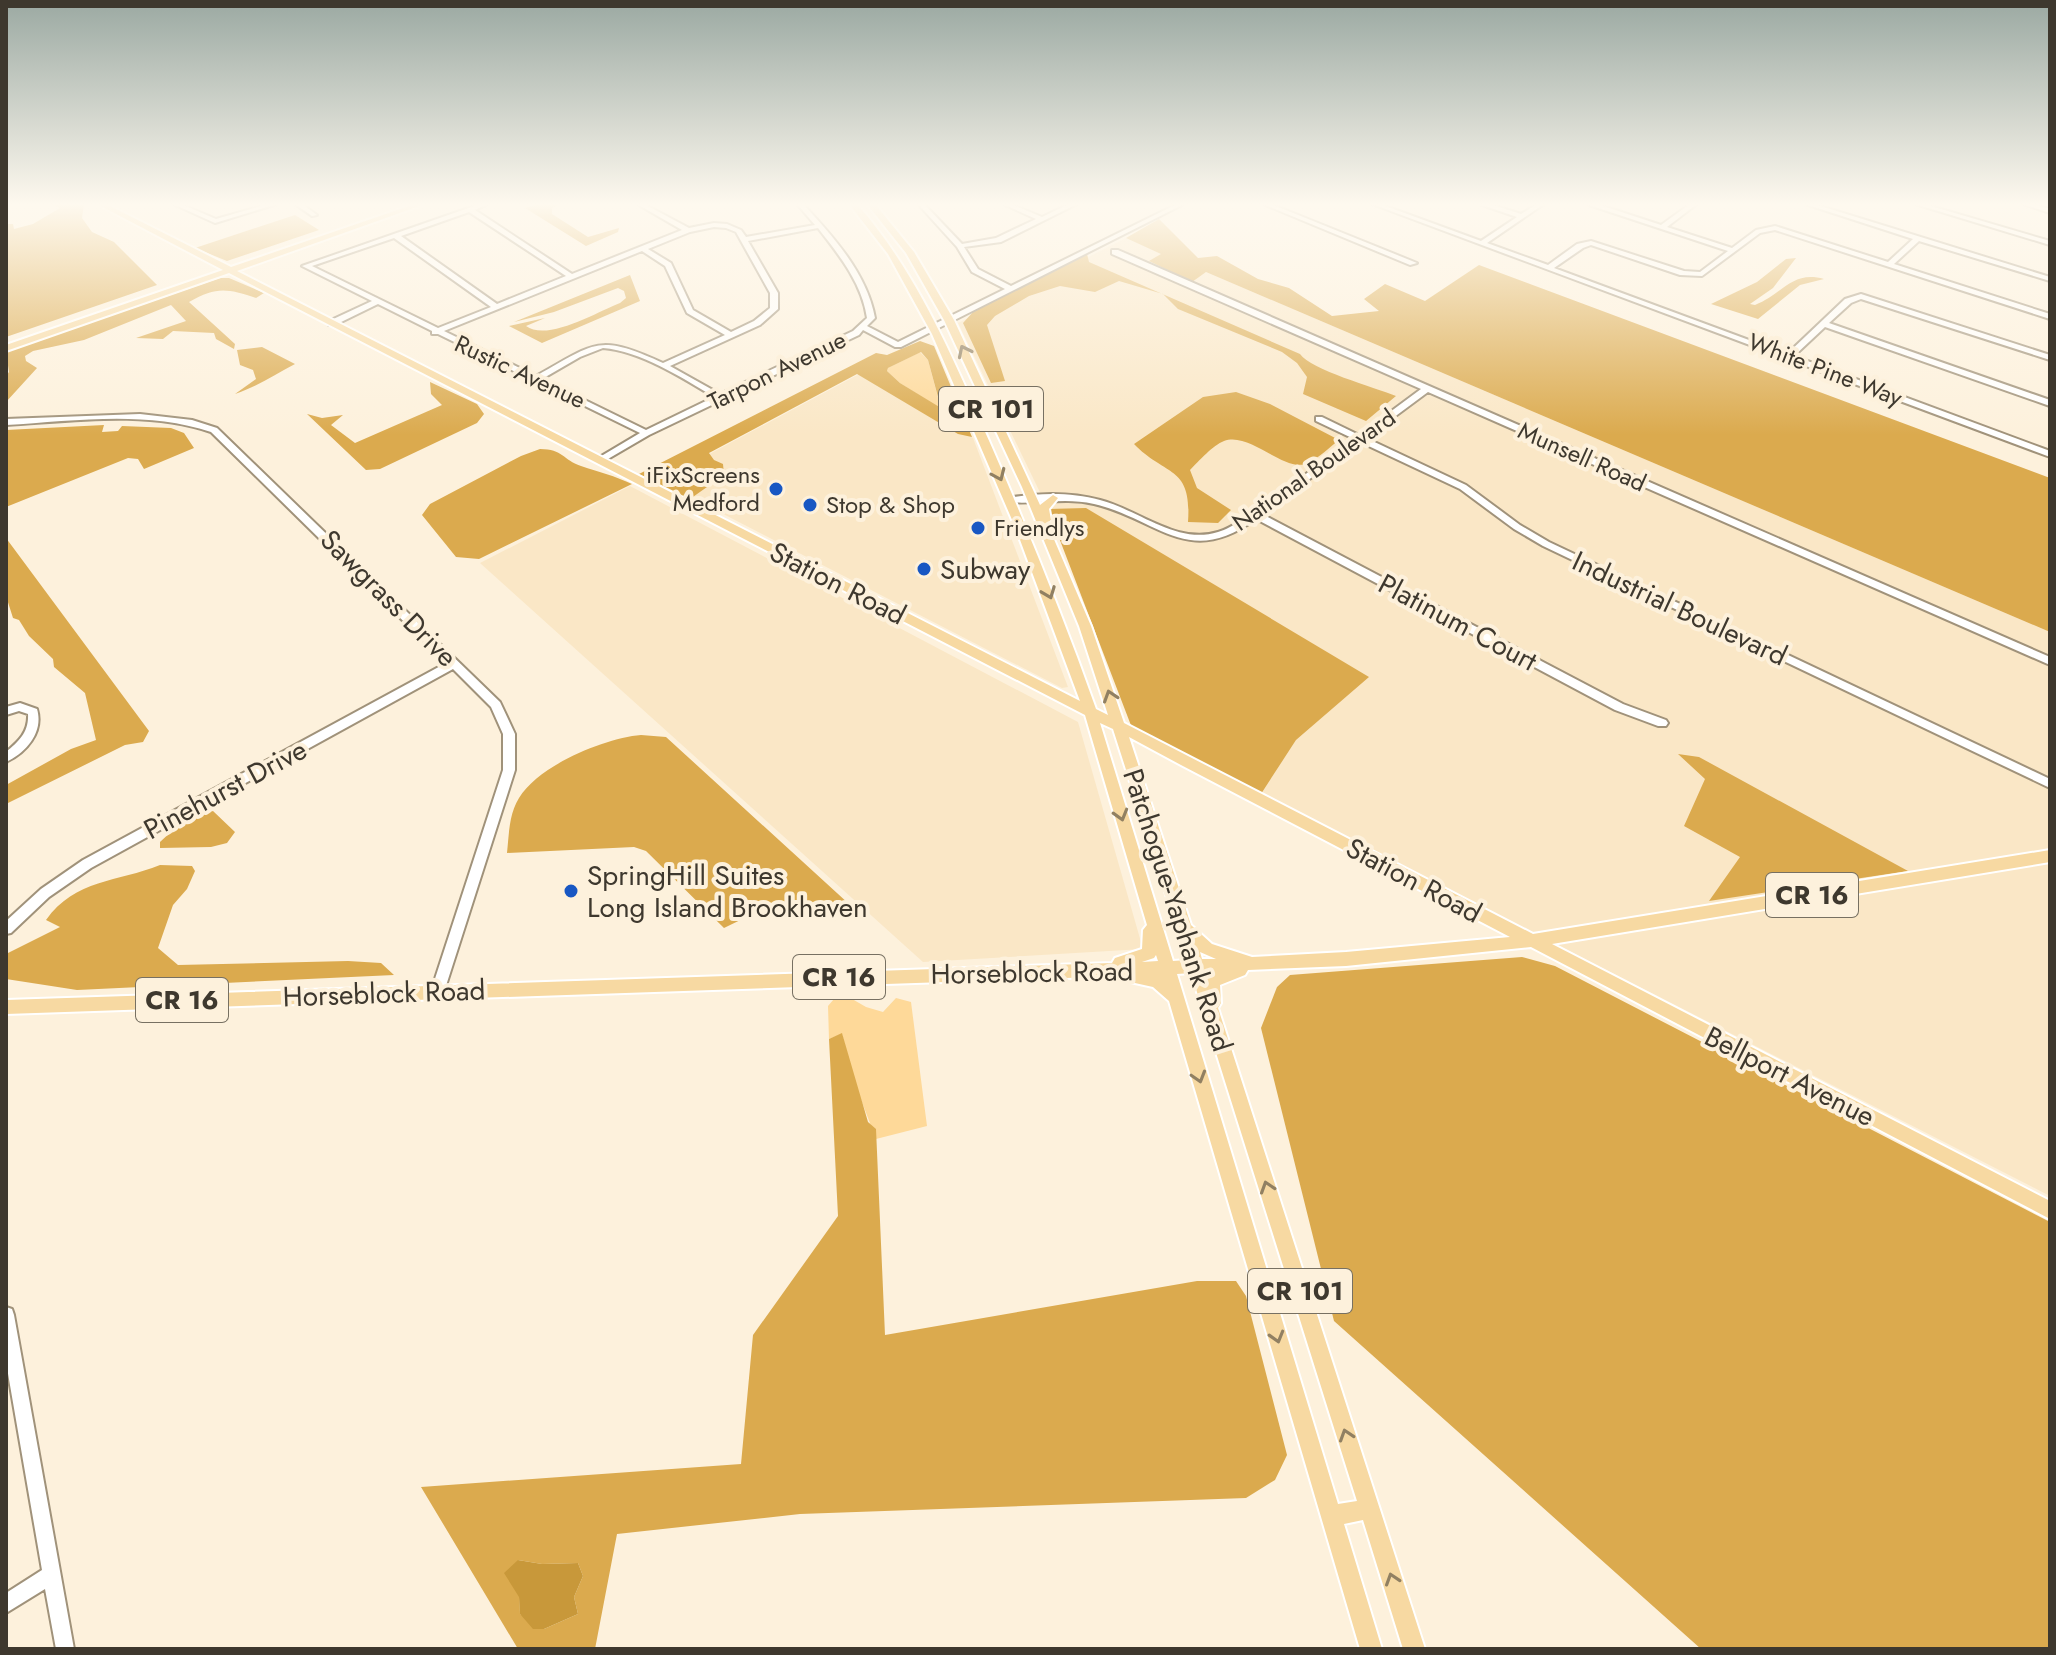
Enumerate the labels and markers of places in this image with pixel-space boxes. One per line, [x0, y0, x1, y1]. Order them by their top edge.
place label: iFixScreens Medford [646, 457, 760, 520]
marker: iFixScreens Medford [767, 480, 785, 498]
place label: Stop & Shop [826, 487, 955, 522]
marker: Stop & Shop [801, 496, 819, 514]
place label: Friendlys [994, 510, 1084, 545]
marker: Friendlys [969, 519, 987, 537]
place label: Subway [940, 549, 1031, 590]
marker: Subway [915, 560, 933, 578]
place label: SpringHill Suites Long Island Brookhaven [587, 855, 868, 928]
marker: SpringHill Suites Long Island Brookhaven [562, 882, 580, 900]

